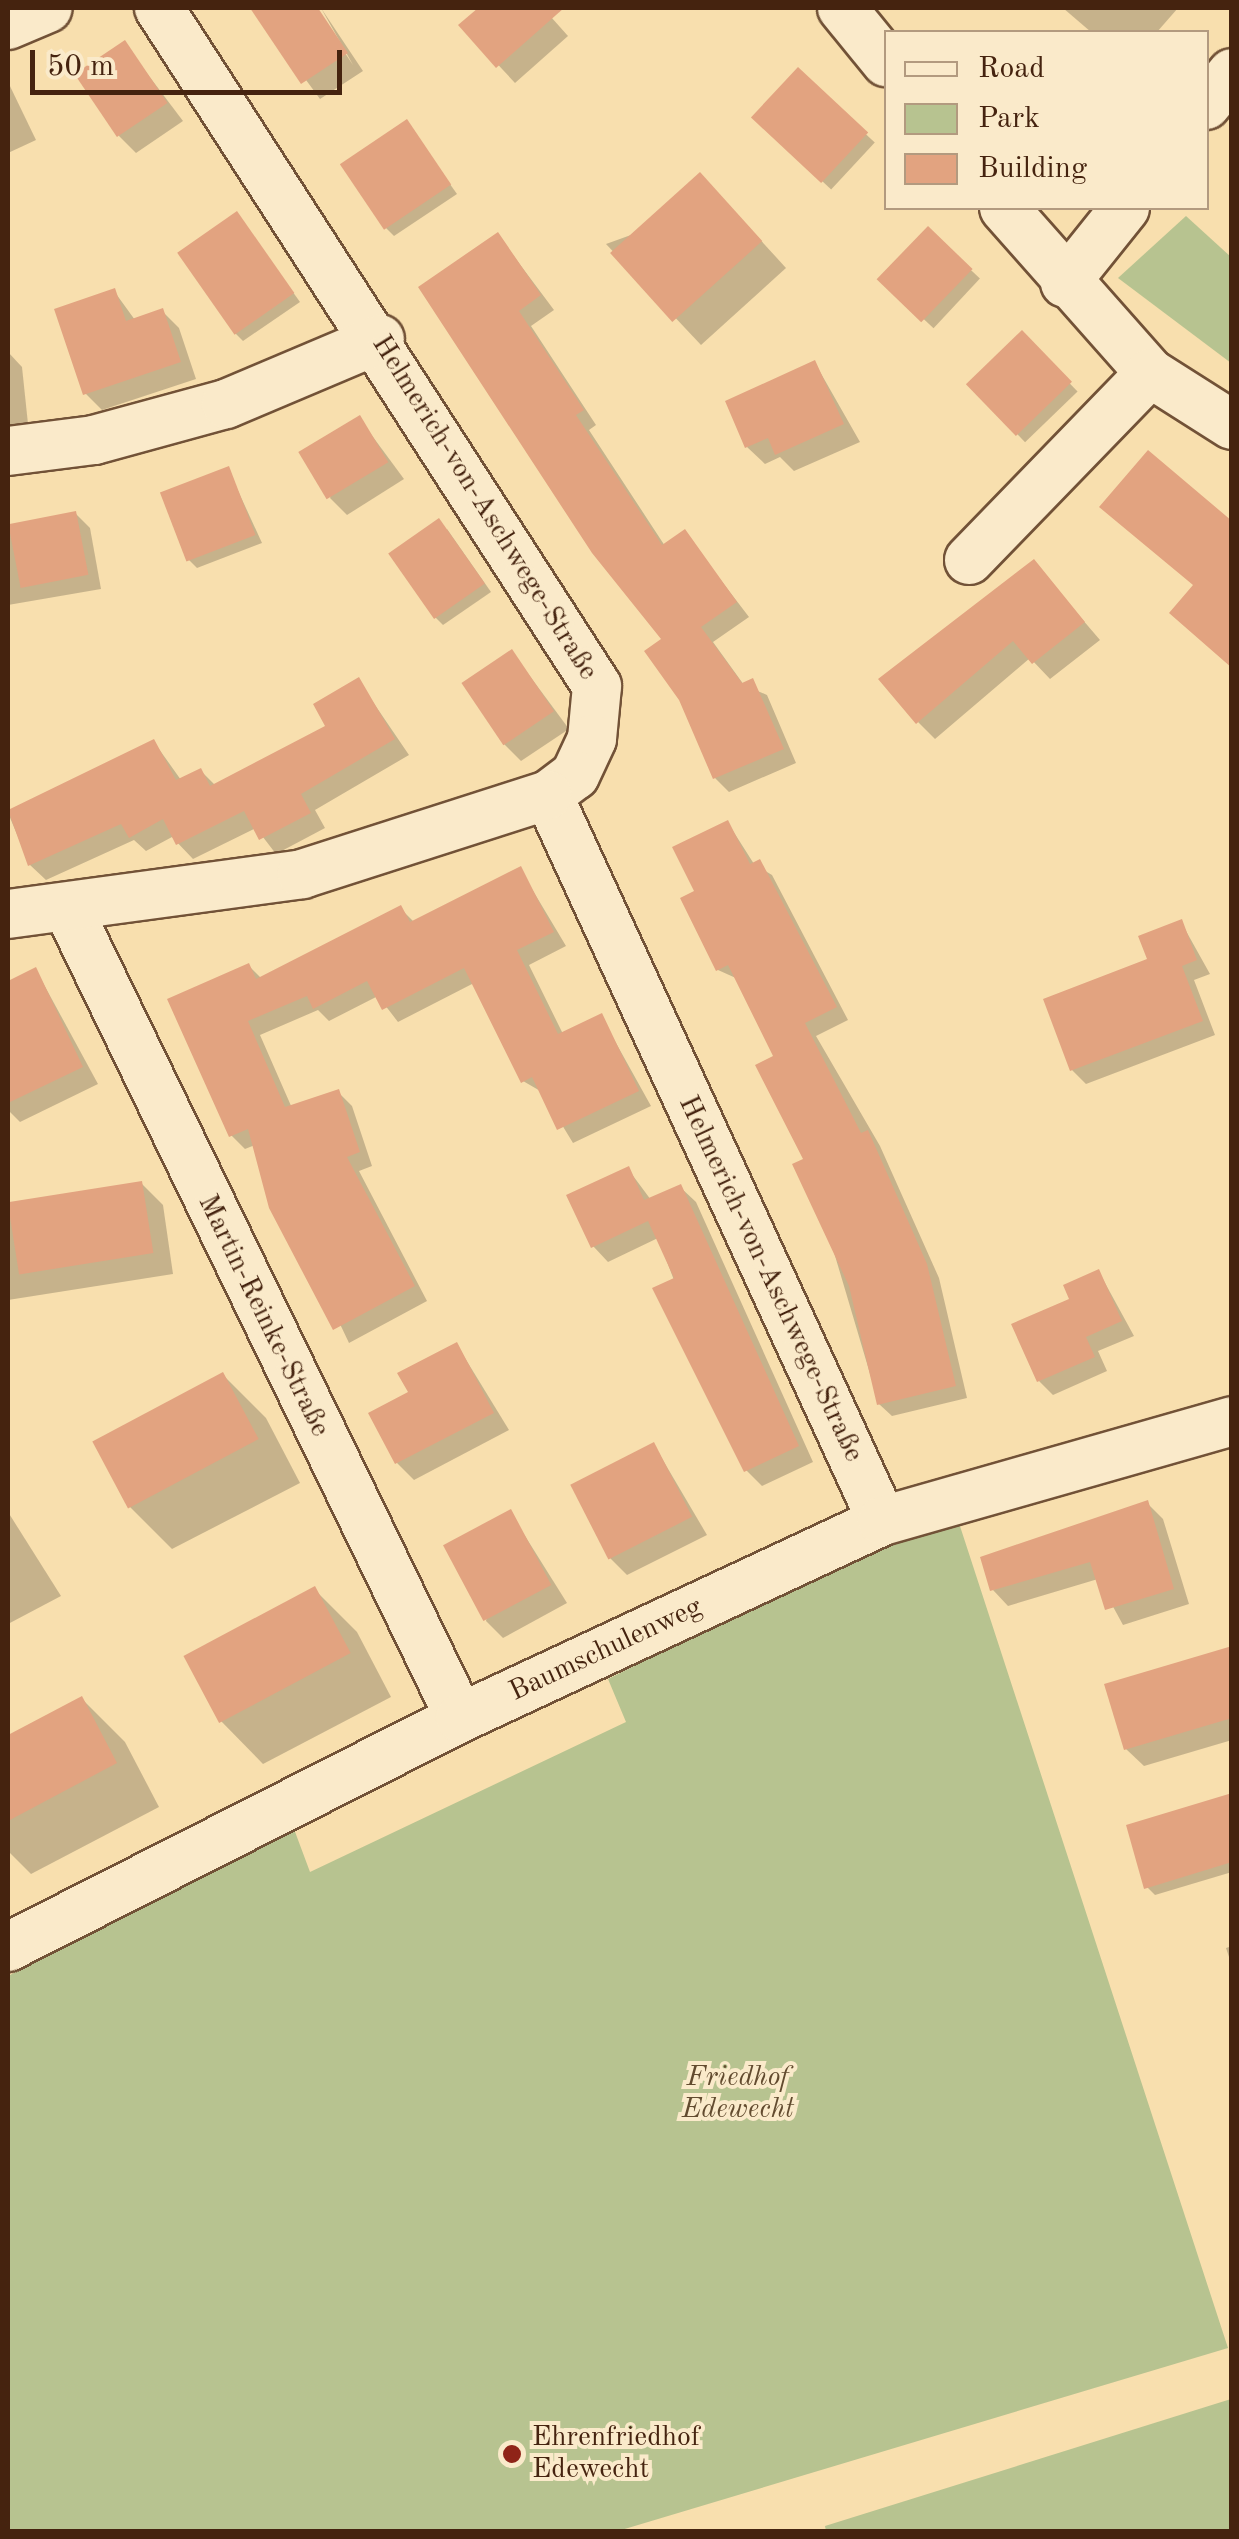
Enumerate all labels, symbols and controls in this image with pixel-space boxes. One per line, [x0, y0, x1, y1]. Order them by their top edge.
scale bar [35, 30, 348, 92]
legend [884, 30, 1209, 210]
text: 50 m [47, 52, 114, 82]
text: Road [978, 54, 1045, 84]
text: Park [978, 104, 1040, 134]
text: Building [978, 154, 1087, 184]
street label: Helmerich-von-Aschwege-Straße [364, 329, 604, 687]
street label: Helmerich-von-Aschwege-Straße [670, 1091, 870, 1467]
street label: Martin-Reinke-Straße [190, 1189, 336, 1443]
street label: Baumschulenweg [504, 1591, 708, 1709]
park label: Friedhof Edewecht [682, 2061, 794, 2127]
place label: Ehrenfriedhof Edewecht [532, 2421, 700, 2487]
marker: Ehrenfriedhof Edewecht [501, 2443, 523, 2465]

